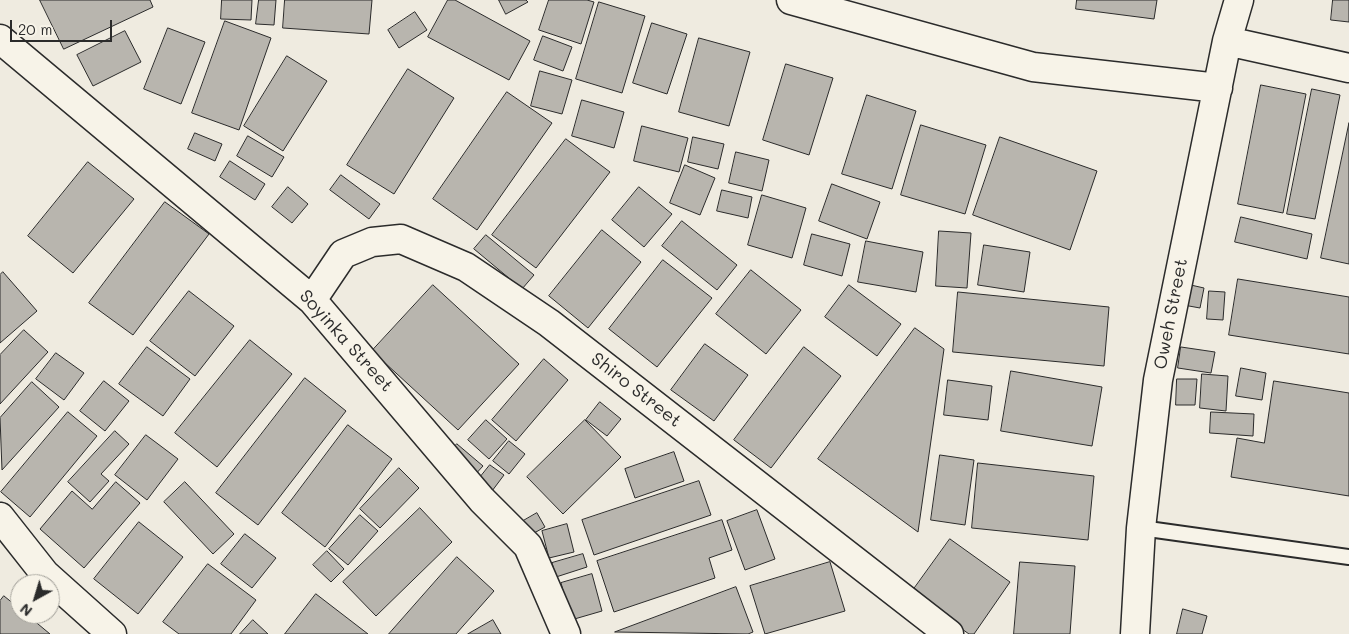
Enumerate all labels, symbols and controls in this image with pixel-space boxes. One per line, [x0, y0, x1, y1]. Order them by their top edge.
scale bar [12, 10, 115, 42]
text: 20 m [18, 19, 52, 39]
street label: Oweh Street [1150, 257, 1192, 371]
street label: Soyinka Street [295, 286, 397, 396]
street label: Shiro Street [587, 348, 685, 432]
north arrow [10, 574, 60, 624]
text: N [16, 600, 36, 621]

